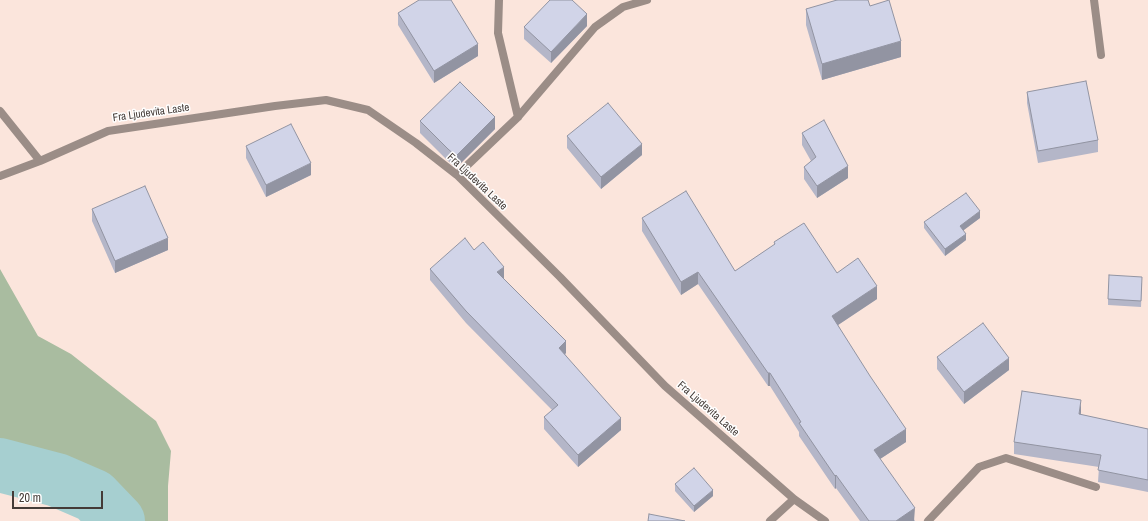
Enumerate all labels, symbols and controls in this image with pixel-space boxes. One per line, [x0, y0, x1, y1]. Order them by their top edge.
street label: Fra Ljudevita Laste [112, 101, 190, 125]
street label: Fra Ljudevita Laste [444, 151, 510, 213]
street label: Fra Ljudevita Laste [675, 379, 741, 439]
scale bar [14, 483, 105, 509]
text: 20 m [19, 490, 41, 506]

